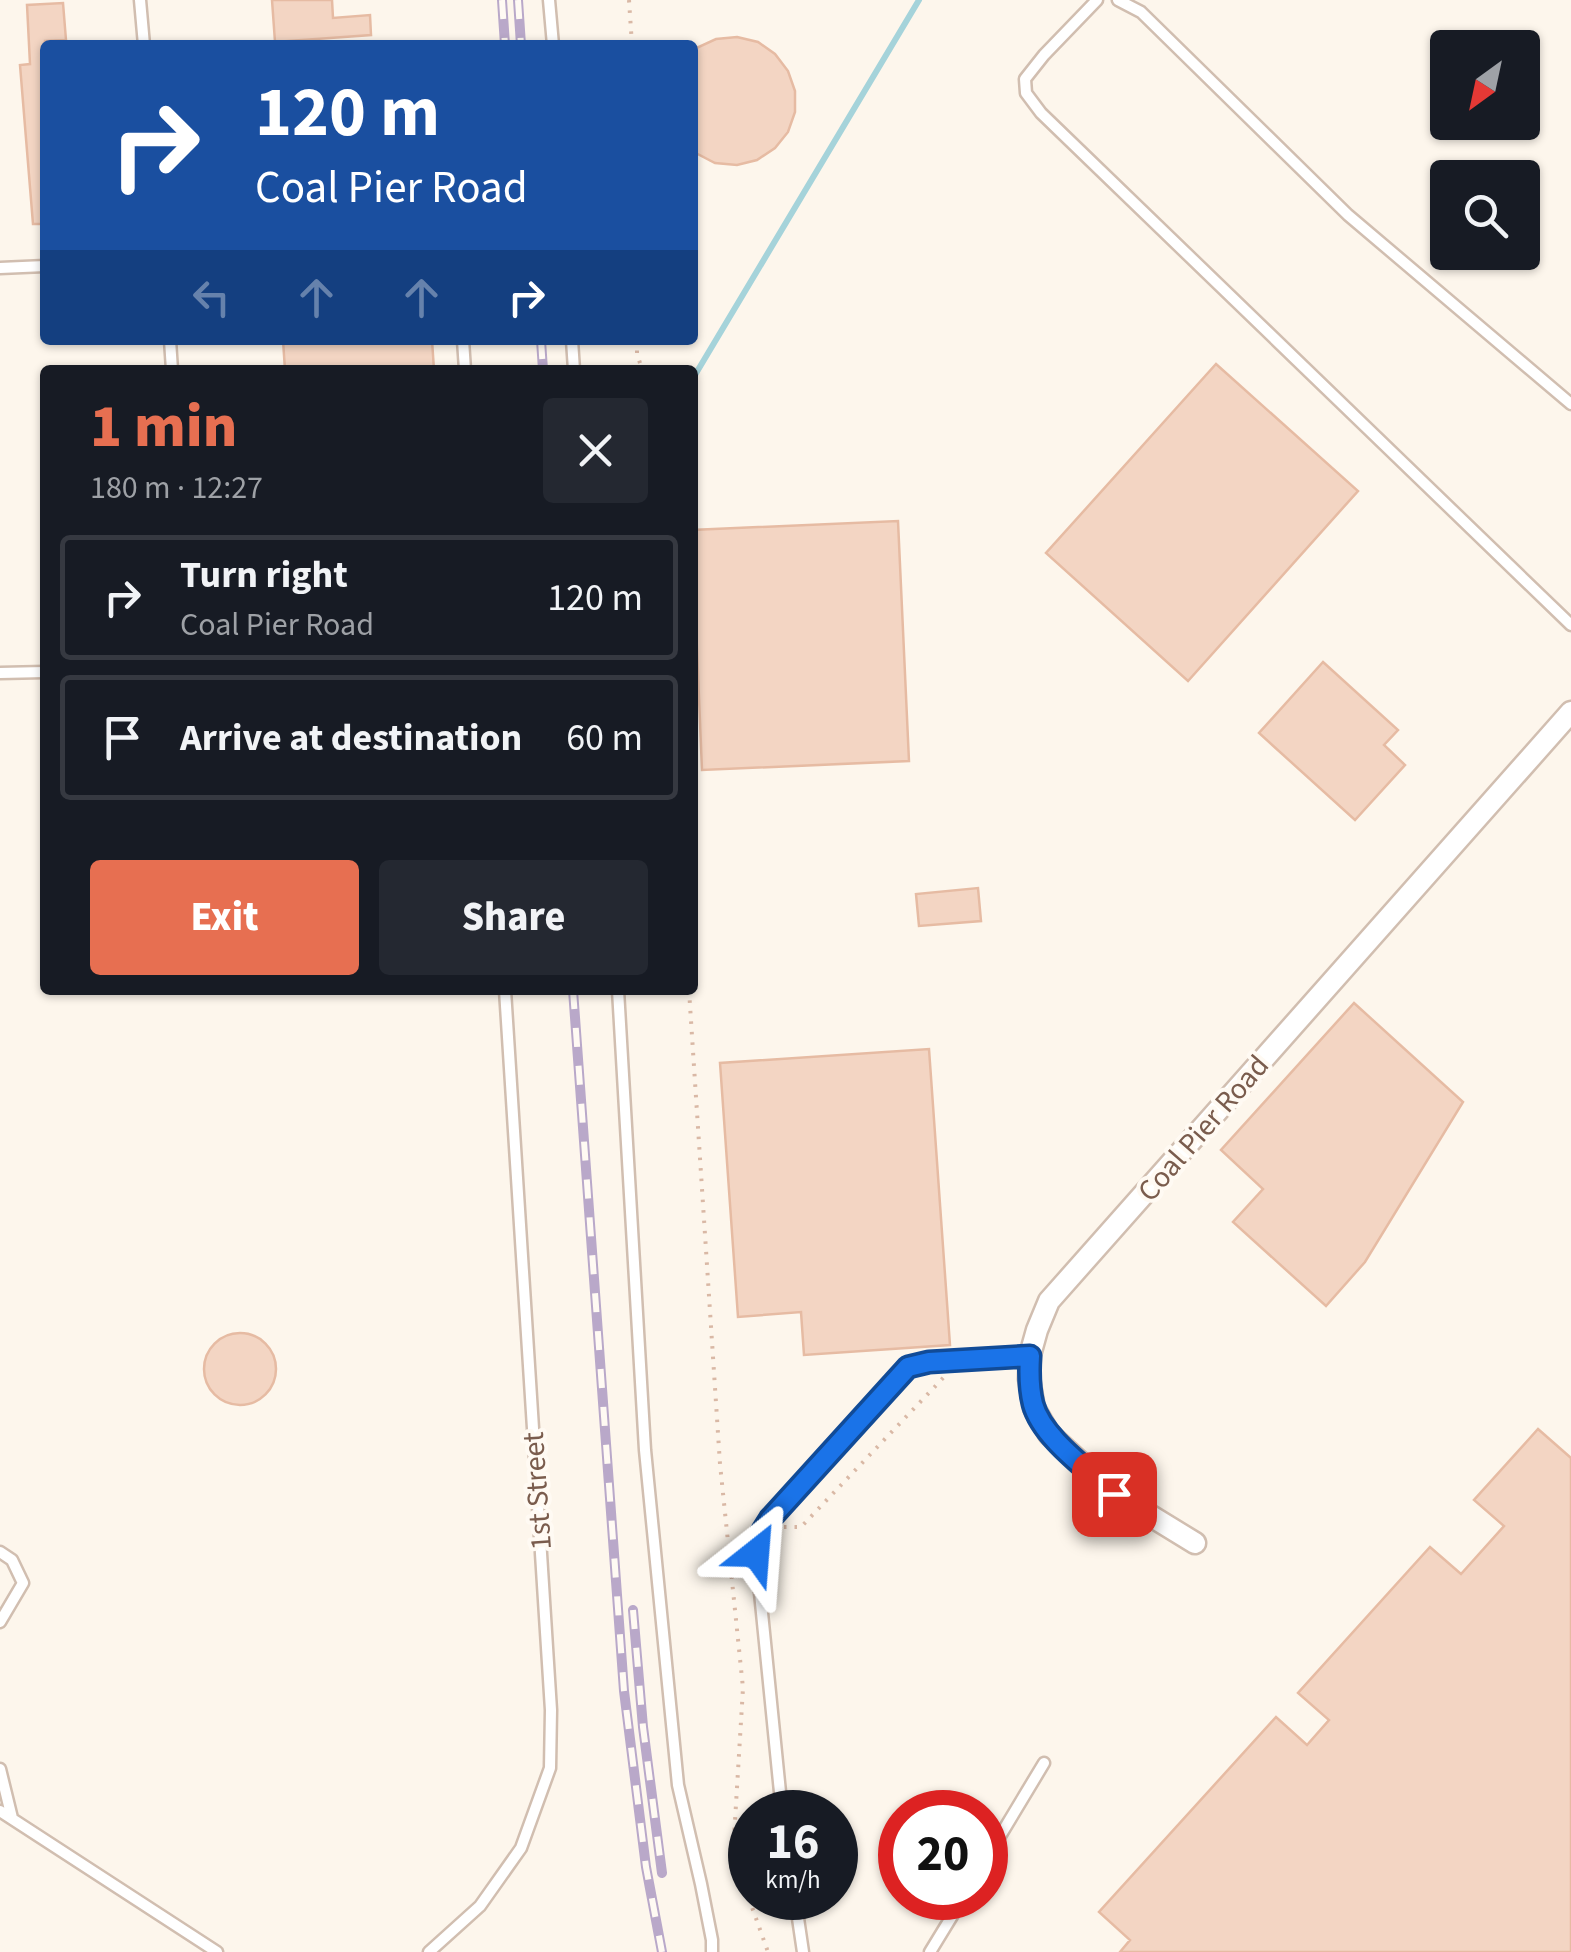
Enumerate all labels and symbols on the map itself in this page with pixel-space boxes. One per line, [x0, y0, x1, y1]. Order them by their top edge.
north arrow [1430, 30, 1540, 140]
street label: Coal Pier Road [1128, 1046, 1279, 1211]
street label: 1st Street [512, 1431, 563, 1551]
pin [1072, 1452, 1157, 1537]
position arrow [704, 1501, 808, 1605]
speed limit sign: 20 [878, 1790, 1008, 1920]

